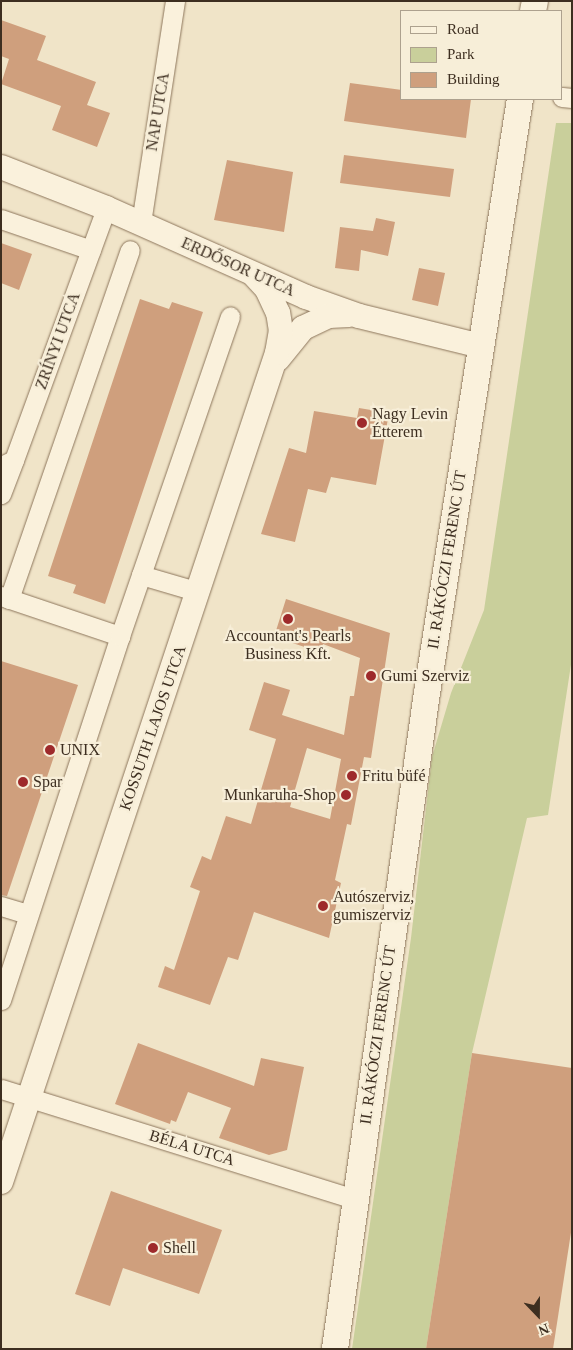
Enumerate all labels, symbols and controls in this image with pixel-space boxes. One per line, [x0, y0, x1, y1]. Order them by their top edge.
legend [400, 10, 563, 100]
text: Road [447, 21, 479, 37]
text: Park [447, 46, 475, 62]
street label: NAP UTCA [142, 71, 174, 153]
text: Building [447, 71, 500, 87]
street label: ERDŐSOR UTCA [178, 233, 298, 301]
street label: ZRÍNYI UTCA [32, 290, 84, 392]
place label: Nagy Levin Étterem [372, 404, 448, 442]
marker: Nagy Levin Étterem [356, 417, 368, 429]
street label: II. RÁKÓCZI FERENC ÚT [423, 469, 471, 651]
marker: Accountant's Pearls Business Kft. [282, 613, 294, 625]
place label: Accountant's Pearls Business Kft. [225, 626, 351, 664]
street label: KOSSUTH LAJOS UTCA [116, 643, 190, 813]
place label: Gumi Szerviz [381, 666, 469, 686]
marker: Gumi Szerviz [365, 670, 377, 682]
place label: UNIX [60, 740, 100, 760]
marker: UNIX [44, 744, 56, 756]
place label: Fritu büfé [362, 766, 426, 786]
marker: Fritu büfé [346, 770, 358, 782]
place label: Spar [33, 772, 62, 792]
marker: Spar [17, 776, 29, 788]
place label: Munkaruha-Shop [224, 785, 336, 805]
marker: Munkaruha-Shop [340, 789, 352, 801]
place label: Autószerviz, gumiszerviz [333, 887, 414, 925]
marker: Autószerviz, gumiszerviz [317, 900, 329, 912]
street label: II. RÁKÓCZI FERENC ÚT [356, 944, 400, 1126]
street label: BÉLA UTCA [146, 1126, 238, 1170]
place label: Shell [163, 1238, 196, 1258]
marker: Shell [147, 1242, 159, 1254]
north arrow [513, 1290, 563, 1340]
text: N [536, 1321, 551, 1338]

